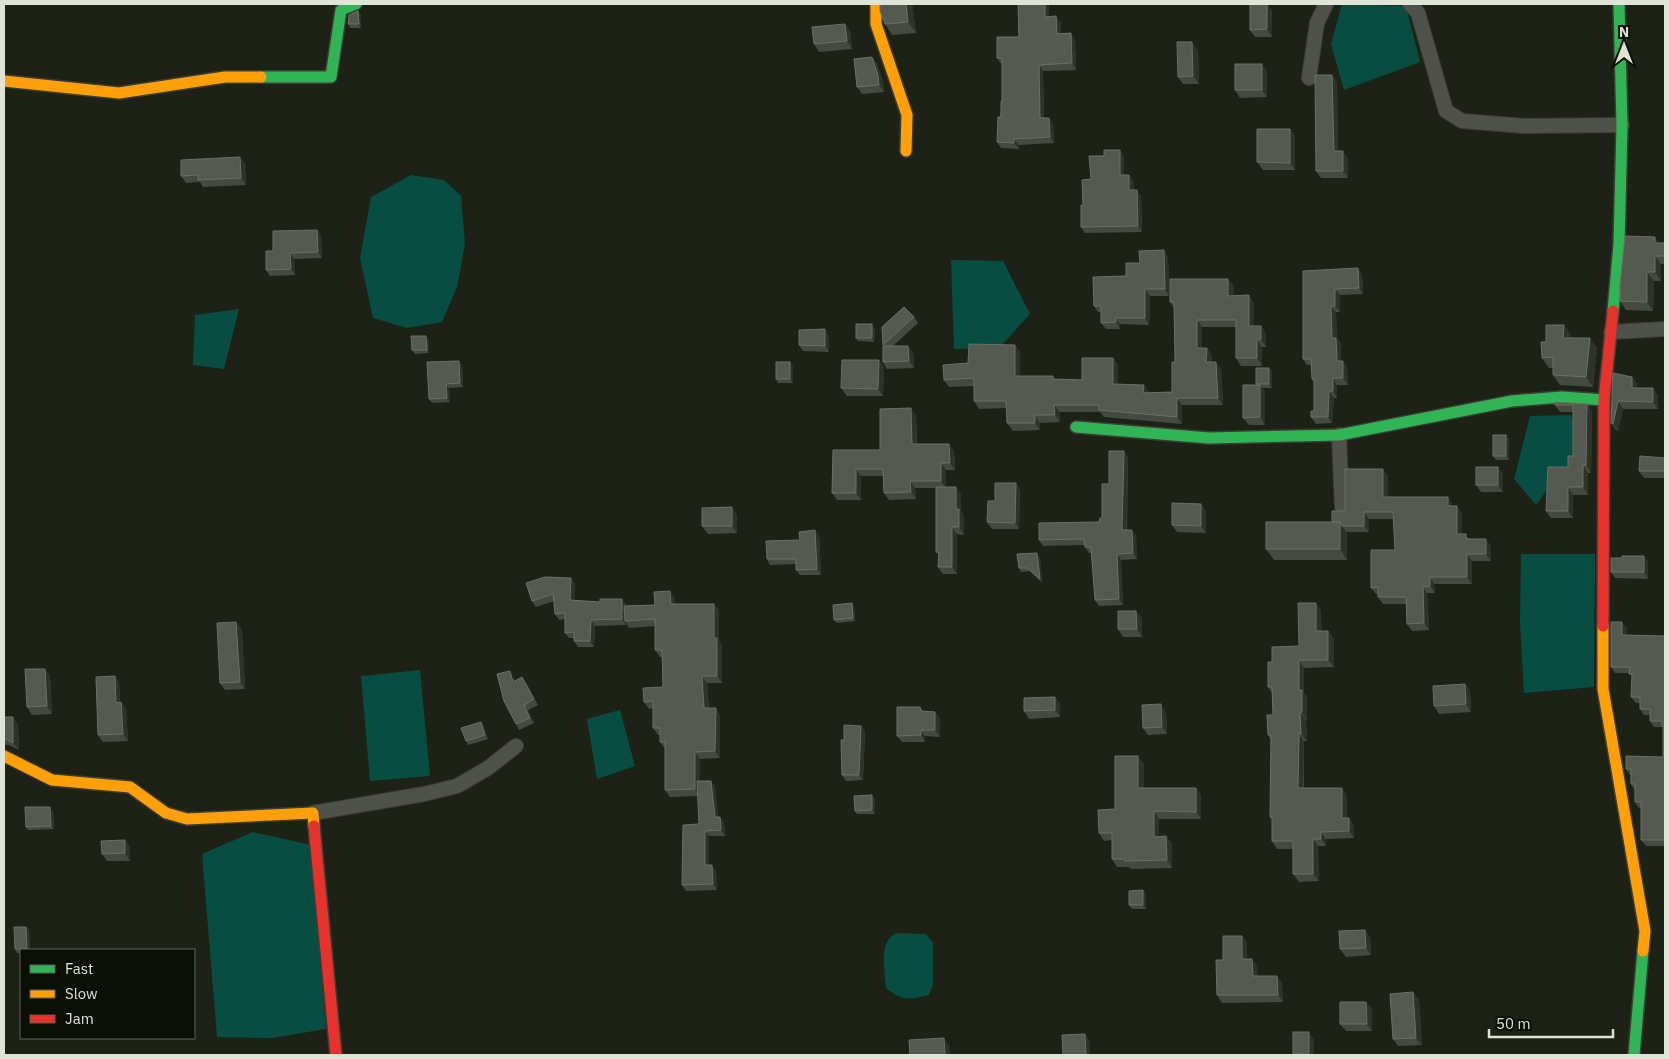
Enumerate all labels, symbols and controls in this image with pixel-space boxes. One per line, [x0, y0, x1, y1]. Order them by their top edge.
north arrow [1599, 20, 1649, 70]
text: N [1619, 23, 1629, 41]
legend [20, 949, 195, 1039]
text: Fast [65, 959, 93, 978]
text: Slow [65, 984, 98, 1003]
scale bar [1489, 1006, 1613, 1038]
text: Jam [65, 1009, 94, 1028]
text: 50 m [1496, 1014, 1531, 1033]

